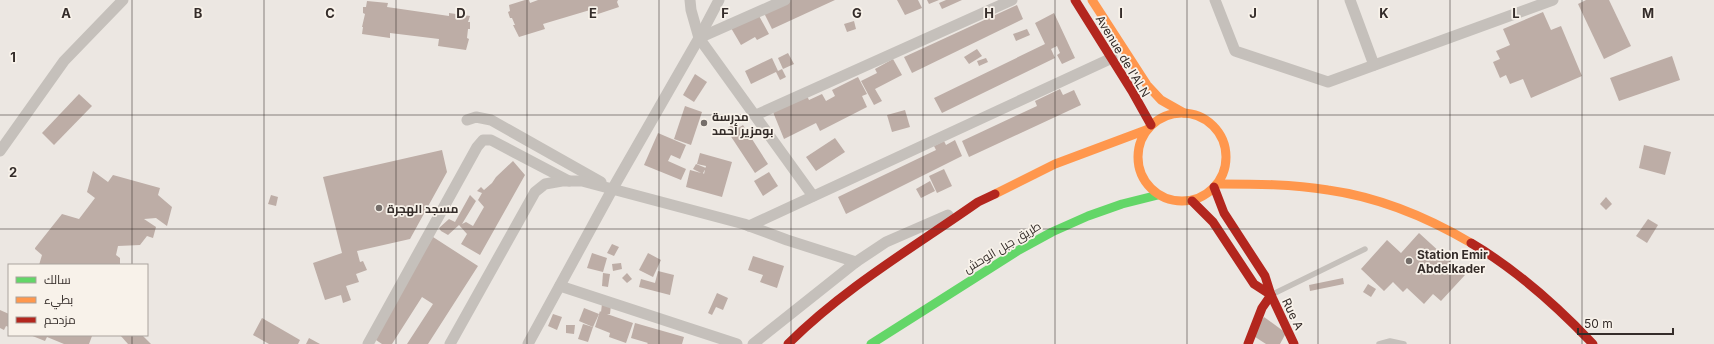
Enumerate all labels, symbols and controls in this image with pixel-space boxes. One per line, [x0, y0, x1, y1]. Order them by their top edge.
text: A [61, 5, 71, 21]
text: B [194, 5, 203, 21]
text: C [325, 5, 335, 21]
text: D [456, 5, 466, 21]
text: E [589, 5, 597, 21]
text: F [721, 5, 729, 21]
text: G [852, 5, 862, 21]
text: H [984, 5, 994, 21]
text: I [1119, 5, 1123, 21]
text: J [1249, 5, 1257, 21]
text: K [1379, 5, 1389, 21]
text: L [1512, 5, 1520, 21]
text: M [1642, 5, 1654, 21]
street label: Avenue de l'ALN [1093, 12, 1153, 100]
text: 1 [10, 49, 16, 65]
place label: مدرسة بومزير أحمد [712, 109, 773, 139]
marker: مدرسة بومزير أحمد [699, 118, 709, 128]
text: 2 [9, 164, 17, 180]
place label: مسجد الهجرة [387, 201, 458, 217]
marker: مسجد الهجرة [374, 203, 384, 213]
street label: طريق جبل الوحش [960, 218, 1044, 276]
place label: Station Emir Abdelkader [1417, 247, 1488, 276]
marker: Station Emir Abdelkader [1404, 256, 1414, 266]
legend [8, 264, 148, 336]
text: سالك [44, 272, 71, 287]
text: بطيء [44, 292, 73, 310]
street label: Rue A [1279, 296, 1307, 332]
scale bar [1578, 310, 1673, 336]
text: مزدحم [44, 312, 76, 328]
text: 50 m [1584, 316, 1613, 331]

